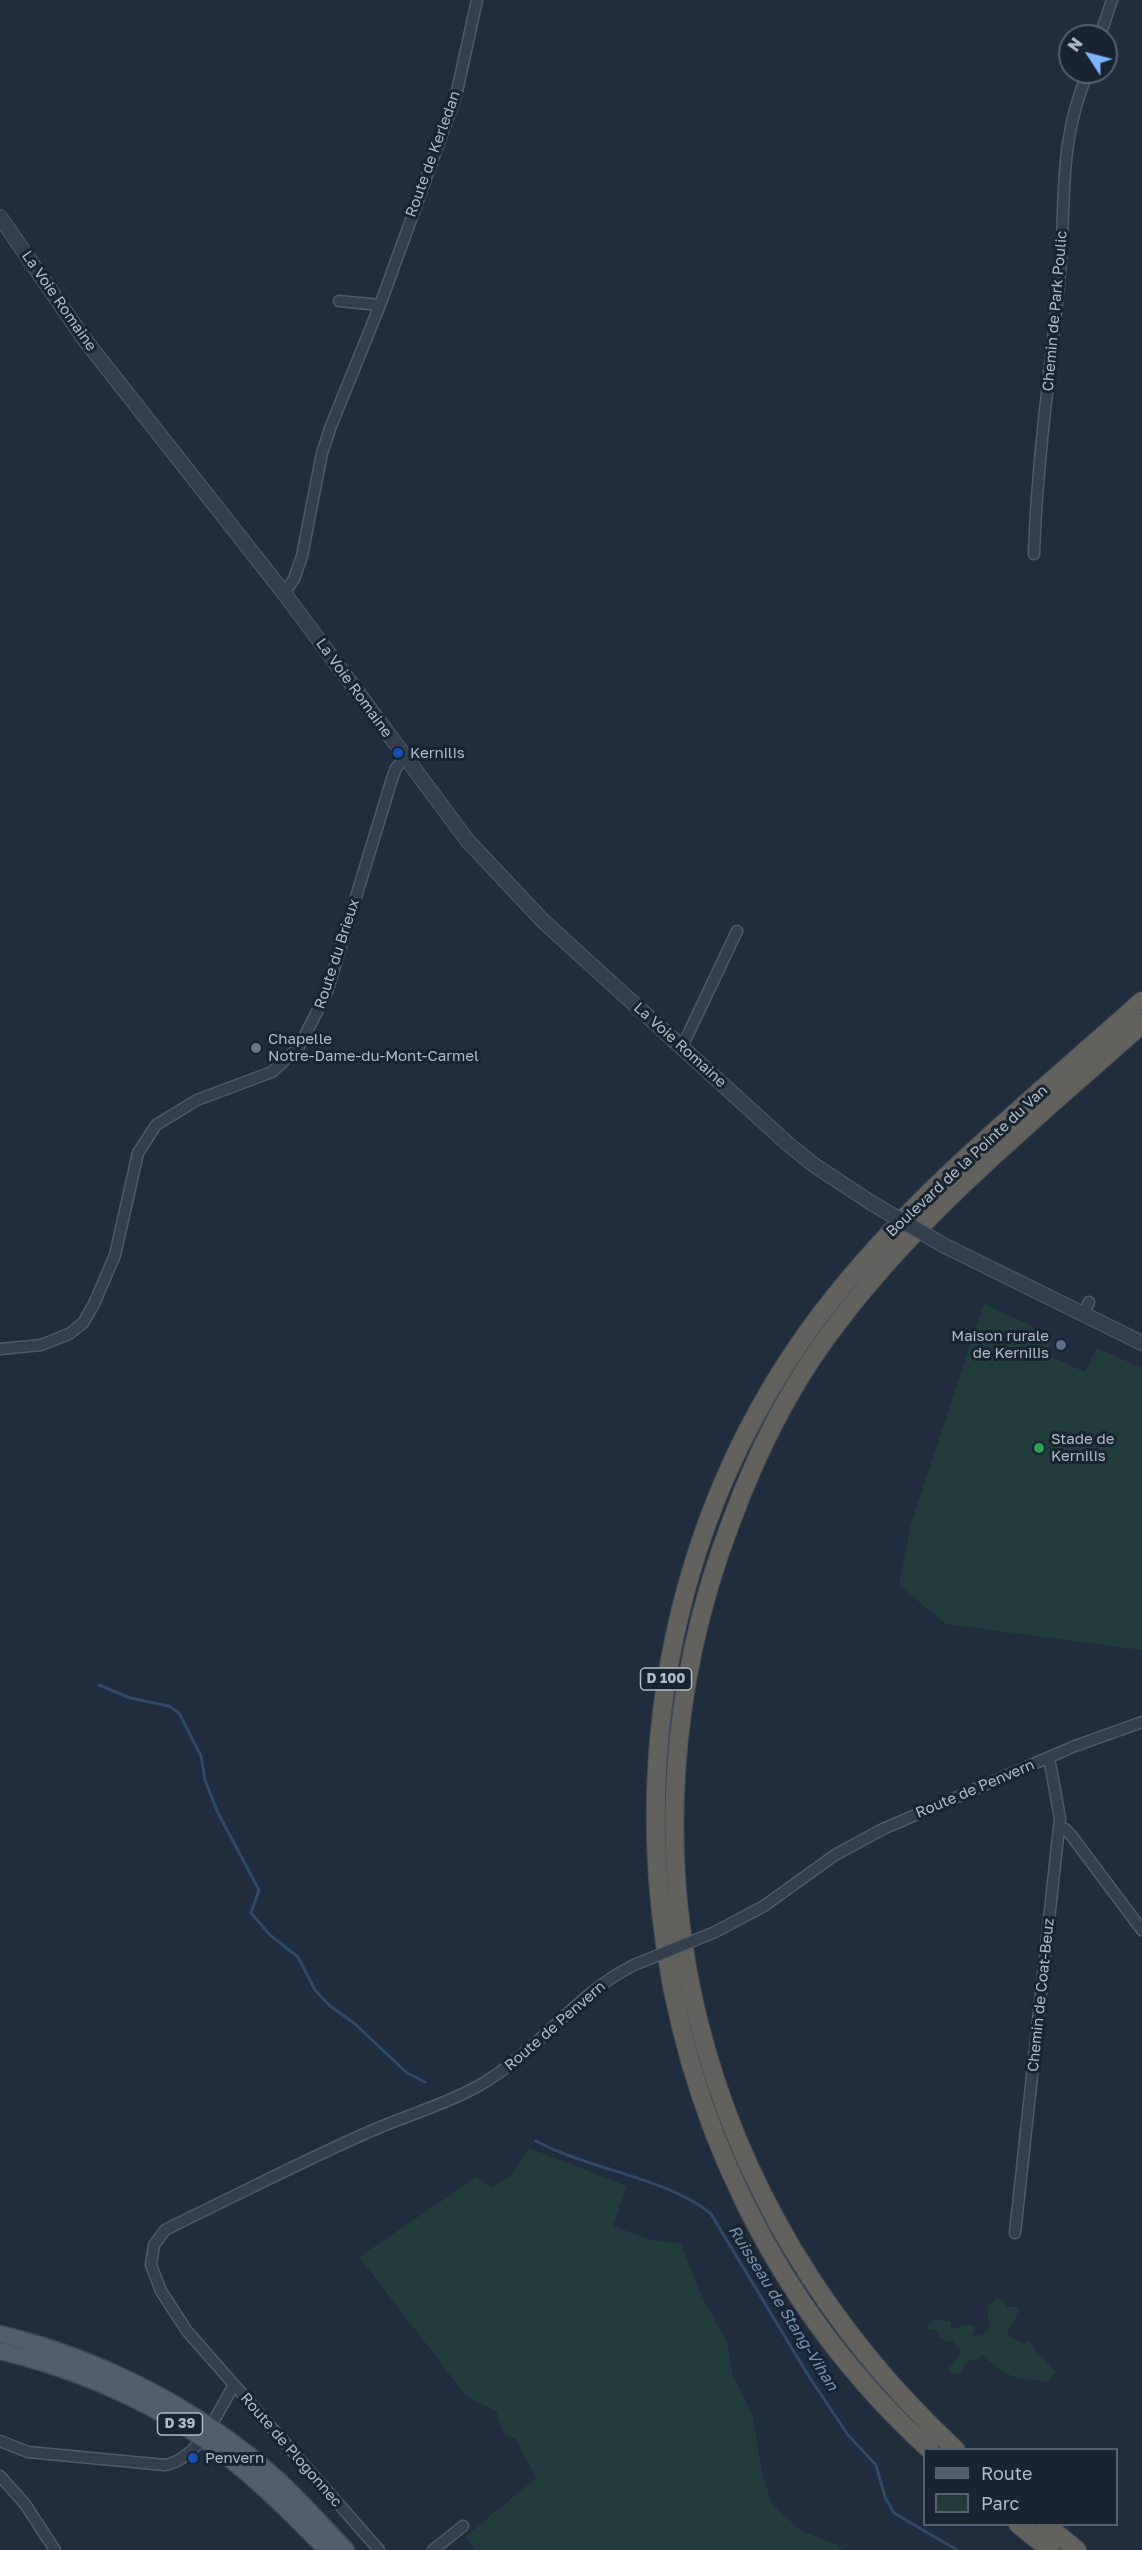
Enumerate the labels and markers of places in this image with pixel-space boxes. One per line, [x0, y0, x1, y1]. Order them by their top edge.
place label: Kernilis [410, 744, 465, 762]
marker: Kernilis [391, 746, 405, 760]
place label: Chapelle Notre-Dame-du-Mont-Carmel [268, 1030, 479, 1065]
marker: Chapelle Notre-Dame-du-Mont-Carmel [249, 1041, 263, 1055]
place label: Maison rurale de Kernilis [951, 1327, 1049, 1362]
marker: Maison rurale de Kernilis [1054, 1338, 1068, 1352]
place label: Stade de Kernilis [1051, 1430, 1114, 1465]
marker: Stade de Kernilis [1032, 1441, 1046, 1455]
place label: Penvern [205, 2449, 264, 2467]
marker: Penvern [186, 2451, 200, 2465]

